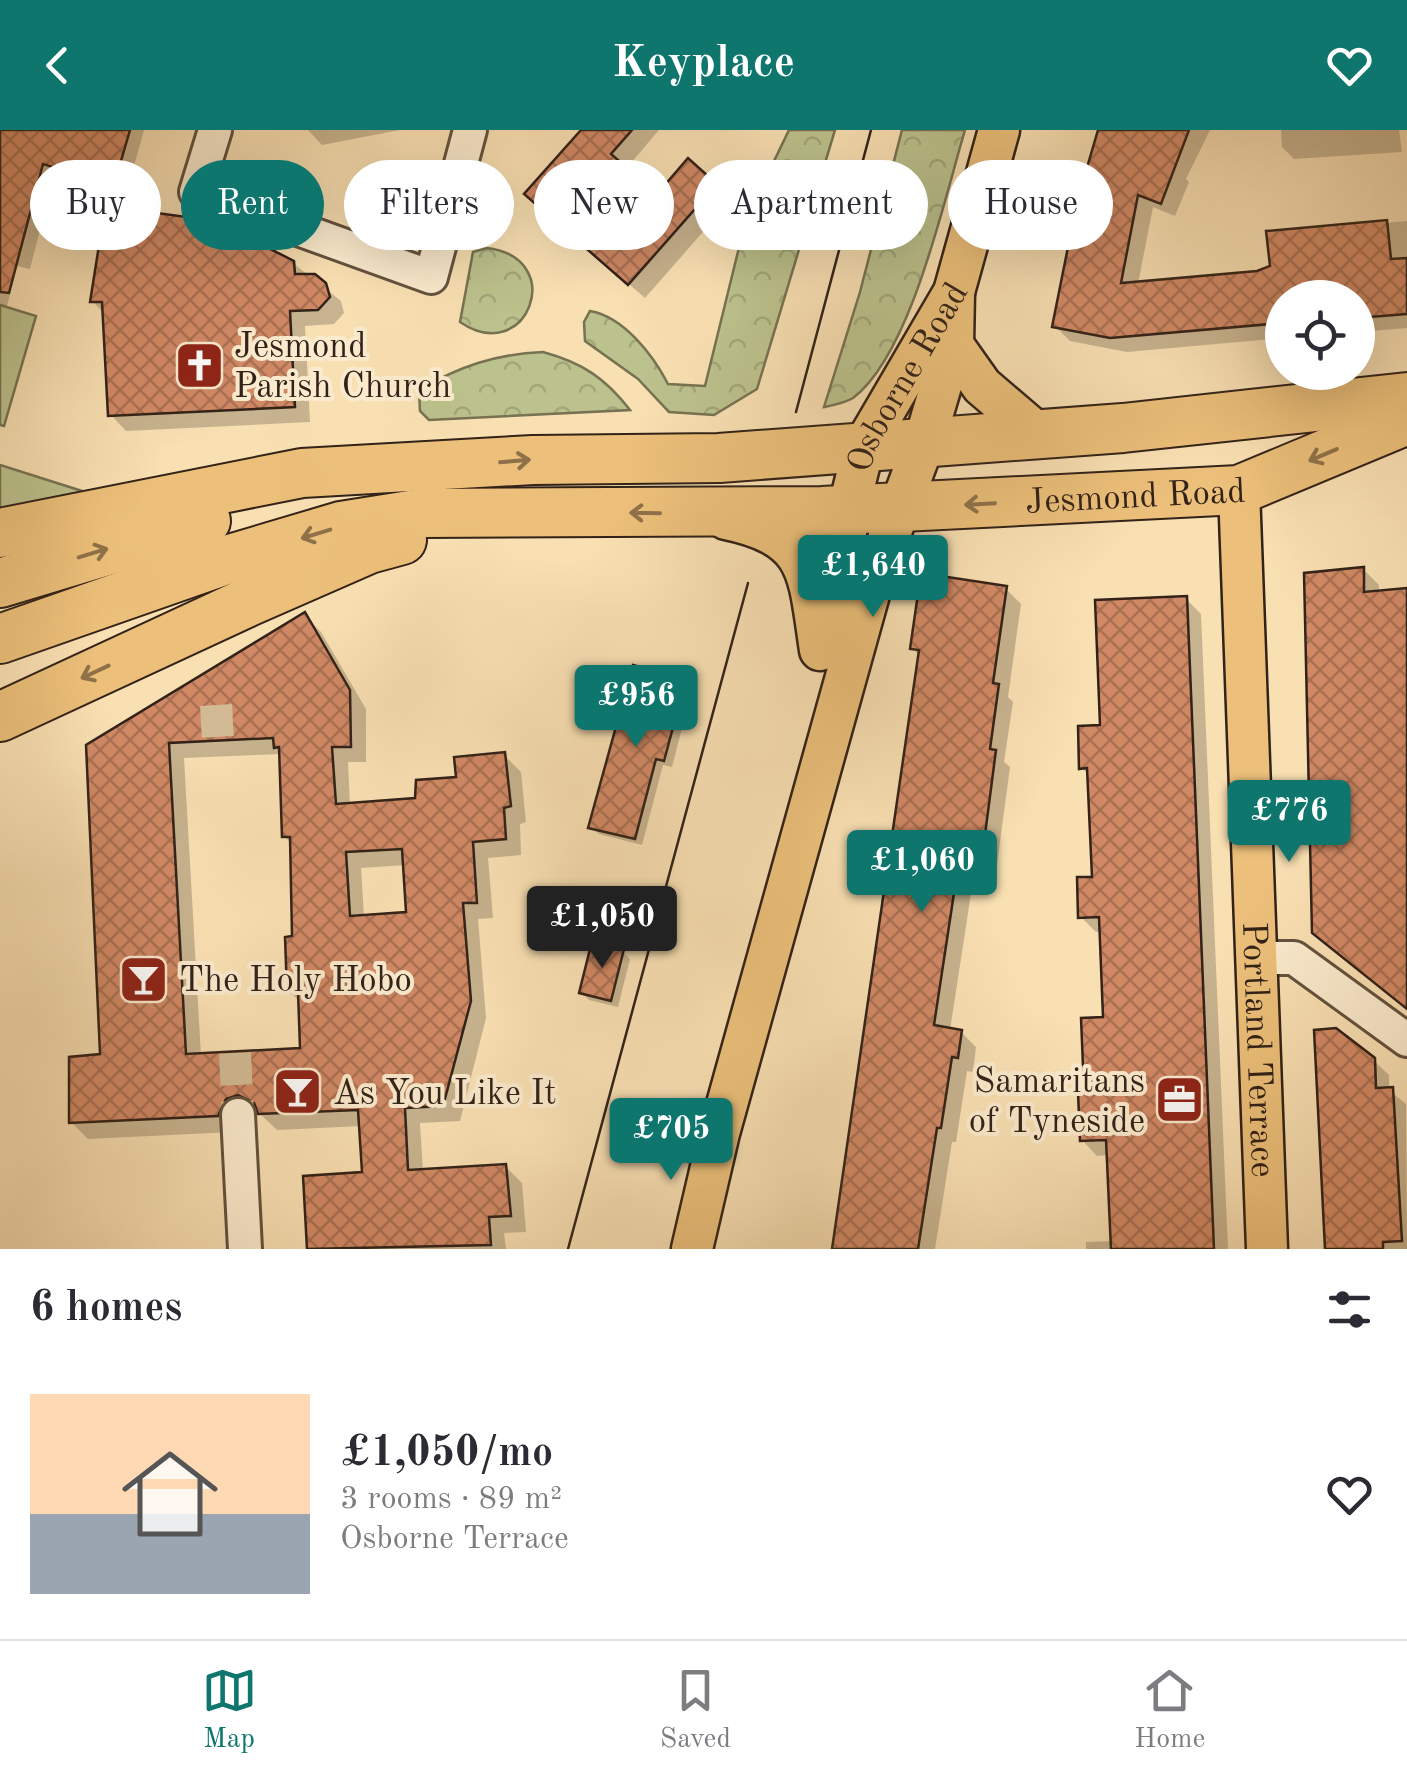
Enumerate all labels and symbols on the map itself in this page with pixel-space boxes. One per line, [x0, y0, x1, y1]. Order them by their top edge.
street label: Osborne Road [843, 277, 975, 476]
place label: Jesmond Parish Church [234, 330, 451, 405]
church icon: Jesmond Parish Church [173, 339, 225, 391]
one-way arrow [1308, 447, 1339, 465]
one-way arrow [499, 452, 531, 471]
street label: Jesmond Road [1024, 475, 1246, 521]
one-way arrow [965, 495, 997, 514]
one-way arrow [630, 504, 662, 522]
one-way arrow [301, 526, 332, 544]
pin: £1,640 [792, 535, 954, 620]
one-way arrow [77, 543, 108, 561]
one-way arrow [81, 663, 111, 682]
pin: £956 [577, 665, 695, 750]
pin: £776 [1230, 780, 1348, 865]
pin: £1,060 [841, 830, 1003, 915]
pin: £1,050 [521, 886, 683, 971]
street label: Portland Terrace [1235, 921, 1279, 1178]
bar icon: The Holy Hobo [118, 953, 170, 1005]
place label: The Holy Hobo [179, 964, 412, 999]
place label: Samaritans of Tyneside [969, 1065, 1145, 1140]
bar icon: As You Like It [272, 1066, 324, 1118]
office icon: Samaritans of Tyneside [1154, 1074, 1206, 1126]
place label: As You Like It [333, 1077, 557, 1112]
pin: £705 [612, 1098, 730, 1183]

